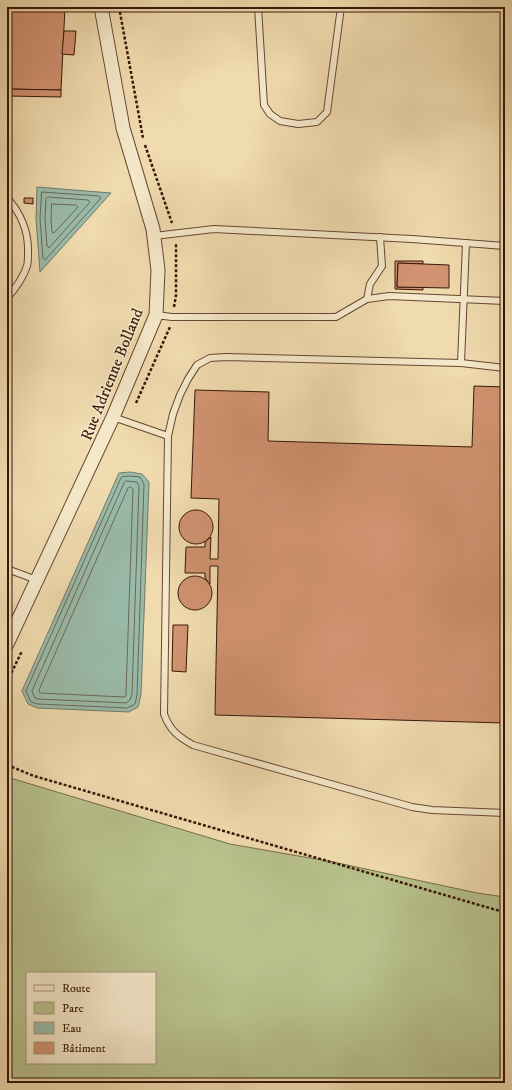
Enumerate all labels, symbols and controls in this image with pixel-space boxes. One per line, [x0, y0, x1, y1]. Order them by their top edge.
street label: Rue Adrienne Bolland [76, 305, 148, 443]
legend [26, 972, 156, 1064]
text: Route [62, 981, 90, 996]
text: Parc [62, 1001, 84, 1016]
text: Eau [62, 1021, 82, 1036]
text: Bâtiment [62, 1041, 106, 1056]

